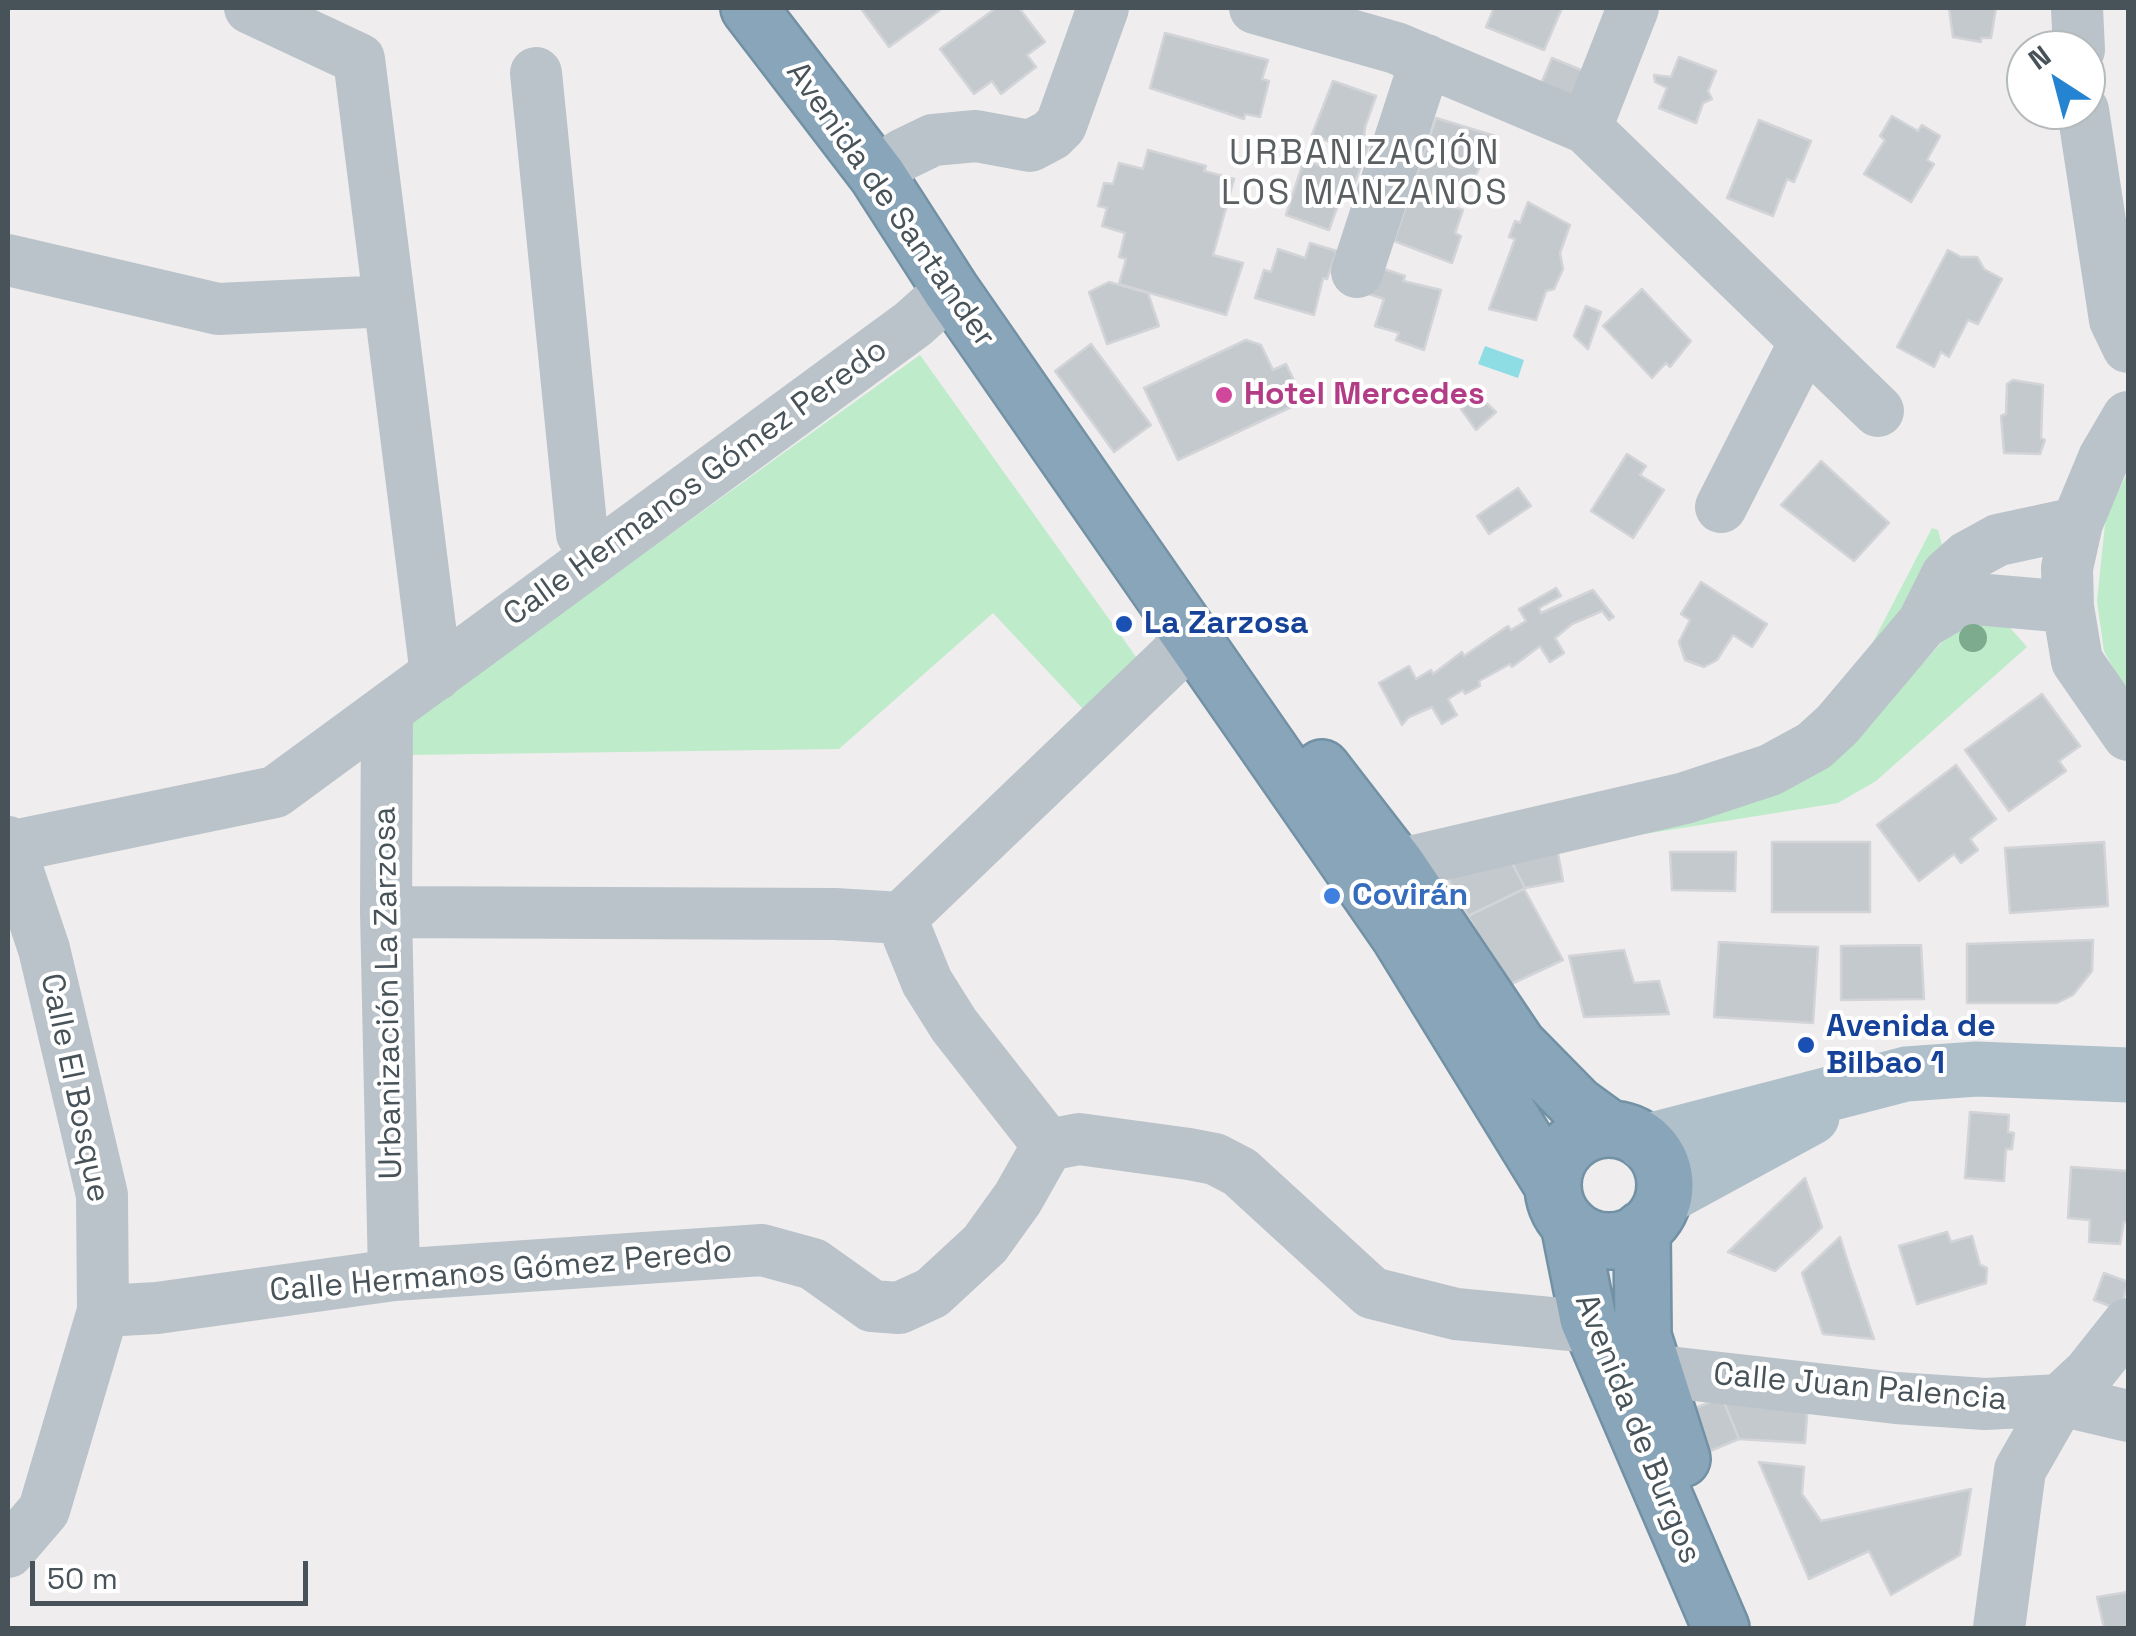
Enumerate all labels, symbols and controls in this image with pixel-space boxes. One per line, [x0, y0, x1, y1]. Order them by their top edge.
north arrow [2006, 30, 2106, 130]
text: N [2021, 37, 2058, 77]
street label: Avenida de Santander [777, 55, 1003, 355]
district label: URBANIZACIÓN LOS MANZANOS [1221, 134, 1509, 216]
street label: Calle Hermanos Gómez Peredo [497, 331, 895, 635]
place label: Hotel Mercedes [1244, 376, 1485, 414]
marker: Hotel Mercedes [1213, 384, 1235, 406]
place label: La Zarzosa [1144, 605, 1309, 643]
marker: La Zarzosa [1113, 613, 1135, 635]
street label: Urbanización La Zarzosa [367, 806, 411, 1180]
place label: Covirán [1352, 877, 1468, 915]
marker: Covirán [1321, 885, 1343, 907]
street label: Calle El Bosque [31, 970, 117, 1206]
place label: Avenida de Bilbao 1 [1826, 1008, 1996, 1083]
marker: Avenida de Bilbao 1 [1795, 1034, 1817, 1056]
street label: Calle Hermanos Gómez Peredo [268, 1233, 734, 1311]
street label: Avenida de Burgos [1565, 1289, 1709, 1569]
street label: Calle Juan Palencia [1711, 1356, 2009, 1420]
scale bar [35, 1541, 312, 1603]
text: 50 m [47, 1559, 118, 1598]

